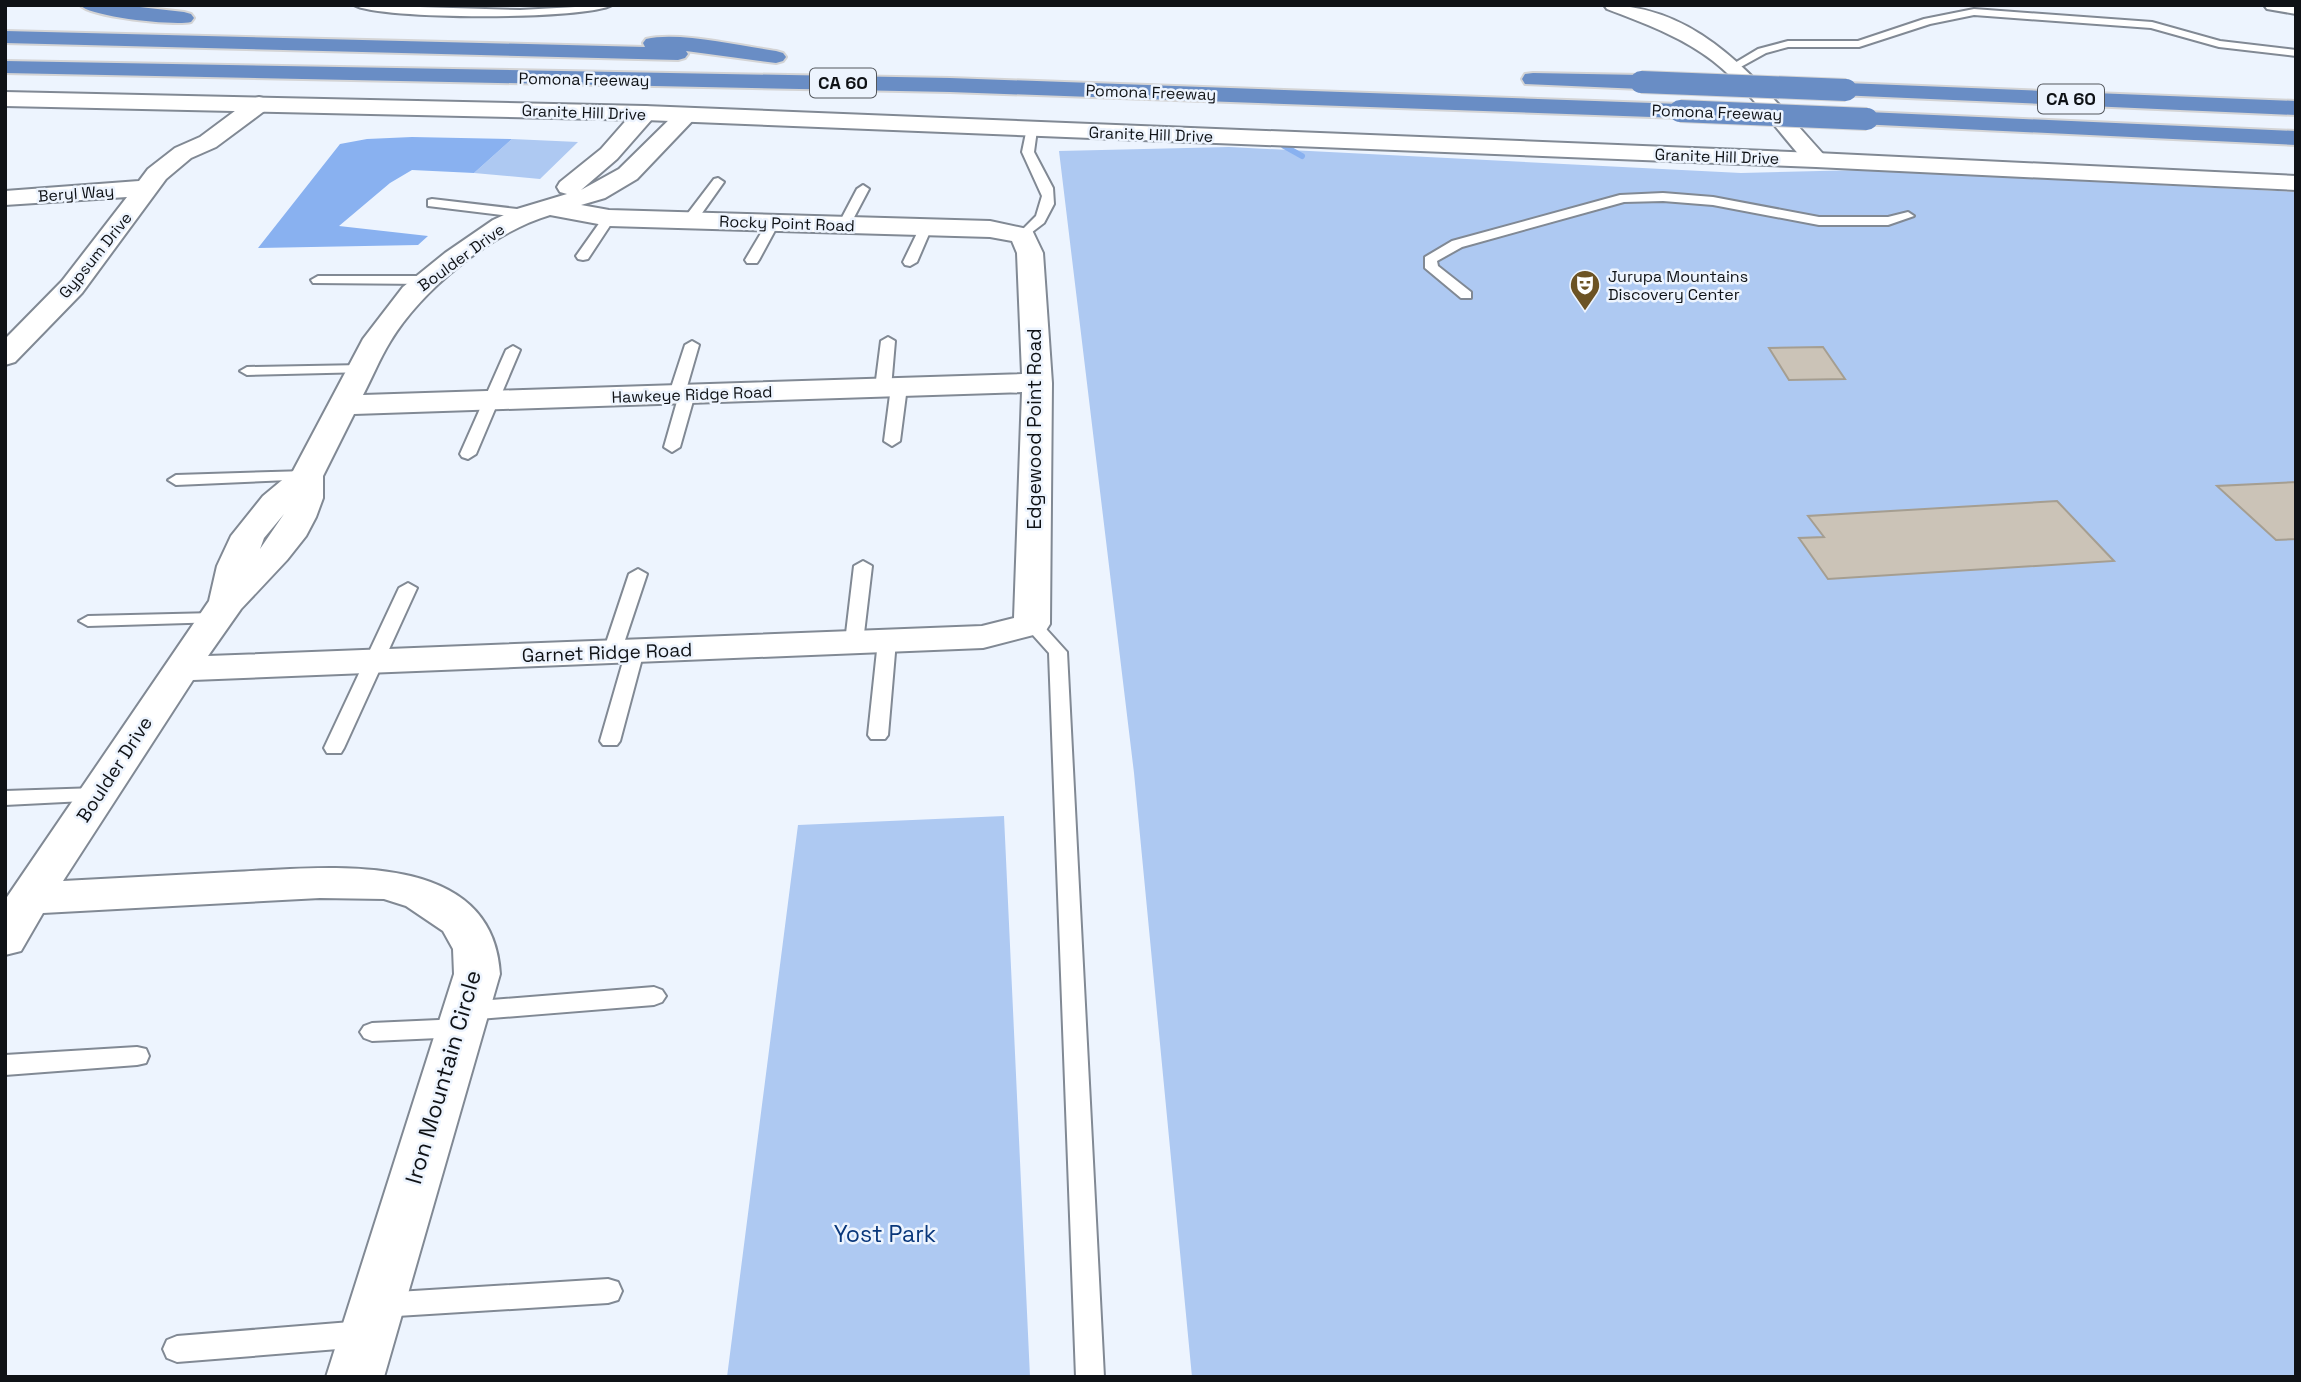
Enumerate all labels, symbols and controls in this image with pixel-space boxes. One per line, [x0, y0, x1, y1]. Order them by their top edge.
street label: Pomona Freeway [518, 68, 649, 91]
road number: CA 60 [810, 68, 876, 98]
street label: Pomona Freeway [1085, 80, 1217, 105]
road number: CA 60 [2038, 84, 2104, 114]
street label: Granite Hill Drive [521, 100, 647, 125]
street label: Pomona Freeway [1651, 100, 1783, 125]
street label: Granite Hill Drive [1088, 122, 1214, 147]
street label: Granite Hill Drive [1654, 144, 1780, 169]
street label: Beryl Way [37, 180, 115, 207]
street label: Gypsum Drive [54, 208, 137, 303]
street label: Rocky Point Road [719, 211, 855, 236]
street label: Boulder Drive [414, 219, 509, 296]
place label: Jurupa Mountains Discovery Center [1608, 266, 1748, 305]
theatre icon: Jurupa Mountains Discovery Center [1568, 268, 1602, 312]
street label: Edgewood Point Road [1022, 329, 1047, 529]
street label: Hawkeye Ridge Road [611, 381, 773, 408]
street label: Garnet Ridge Road [521, 637, 693, 668]
street label: Boulder Drive [71, 711, 158, 827]
street label: Iron Mountain Circle [398, 967, 488, 1187]
park label: Yost Park [834, 1219, 936, 1249]

